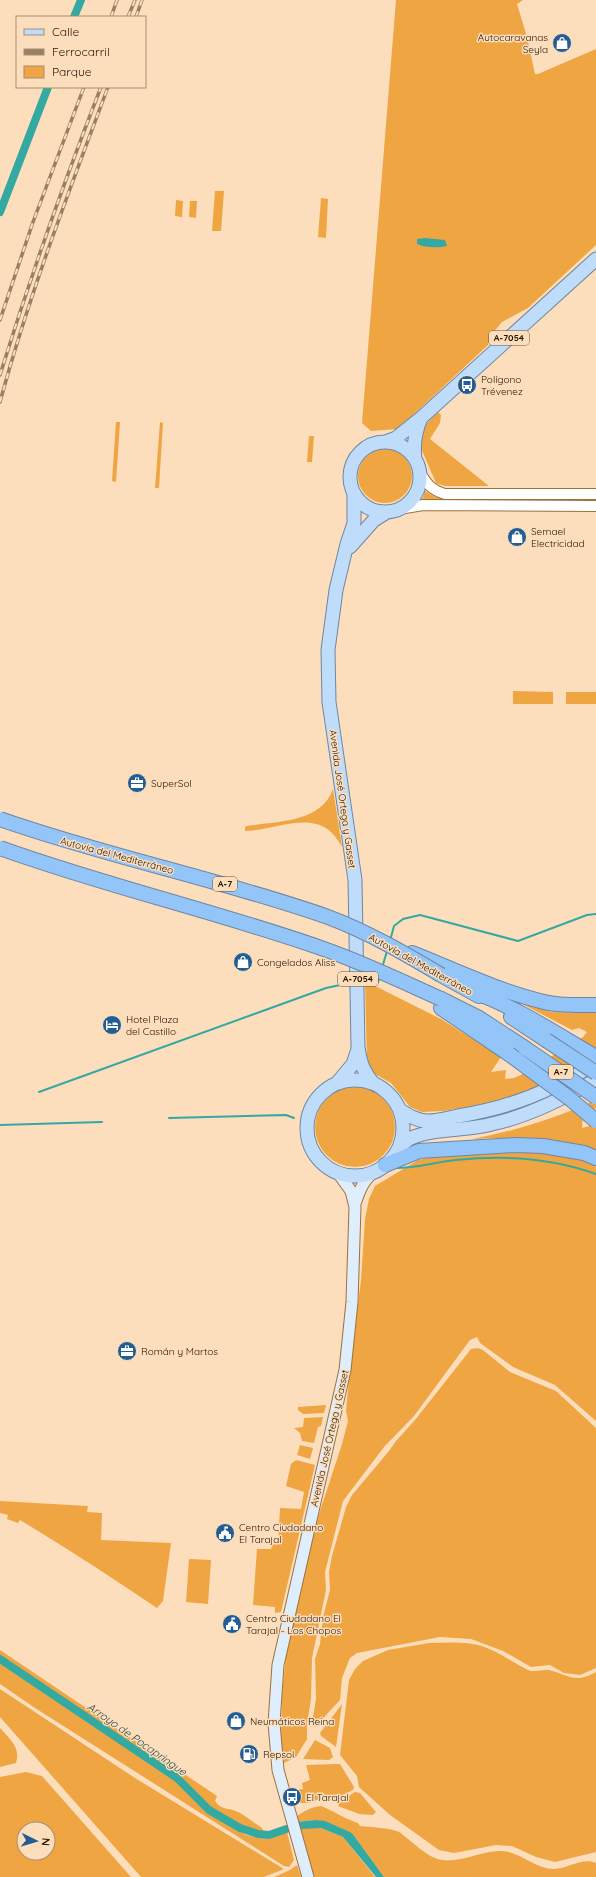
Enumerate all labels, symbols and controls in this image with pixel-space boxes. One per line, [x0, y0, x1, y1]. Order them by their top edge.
legend [16, 16, 146, 88]
text: Calle [52, 24, 80, 39]
place label: Autocaravanas Seyla [478, 31, 548, 56]
shop icon: Autocaravanas Seyla [551, 32, 573, 54]
text: Ferrocarril [52, 44, 110, 59]
text: Parque [52, 64, 92, 79]
road number: A-7054 [489, 331, 529, 345]
place label: Polígono Trévenez [481, 373, 523, 398]
bus stop icon: Polígono Trévenez [456, 374, 478, 396]
place label: Semael Electricidad [531, 525, 585, 550]
shop icon: Semael Electricidad [506, 526, 528, 548]
street label: Avenida José Ortega y Gasset [326, 729, 359, 870]
office icon: SuperSol [126, 772, 148, 794]
place label: SuperSol [151, 777, 192, 790]
street label: Autovía del Mediterráneo [59, 834, 175, 877]
road number: A-7 [213, 877, 237, 891]
street label: Autovía del Mediterráneo [367, 930, 475, 998]
shop icon: Congelados Aliss [232, 951, 254, 973]
place label: Congelados Aliss [257, 956, 336, 969]
road number: A-7054 [338, 972, 378, 986]
place label: Hotel Plaza del Castillo [126, 1013, 178, 1038]
hotel icon: Hotel Plaza del Castillo [101, 1014, 123, 1036]
road number: A-7 [549, 1065, 573, 1079]
office icon: Román y Martos [116, 1340, 138, 1362]
place label: Román y Martos [141, 1345, 218, 1358]
street label: Avenida José Ortega y Gasset [307, 1368, 352, 1508]
place label: Centro Ciudadano El Tarajal [239, 1521, 323, 1546]
public building icon: Centro Ciudadano El Tarajal [214, 1522, 236, 1544]
place label: Centro Ciudadano El Tarajal - Los Chopos [246, 1612, 341, 1637]
public building icon: Centro Ciudadano El Tarajal - Los Chopos [221, 1613, 243, 1635]
water label: Arroyo de Pocapringue [85, 1699, 190, 1779]
shop icon: Neumáticos Reina [225, 1710, 247, 1732]
place label: Neumáticos Reina [250, 1715, 334, 1728]
fuel station icon: Repsol [238, 1743, 260, 1765]
place label: Repsol [263, 1748, 294, 1761]
bus stop icon: El Tarajal [281, 1786, 303, 1808]
place label: El Tarajal [306, 1791, 349, 1804]
north arrow [16, 1821, 56, 1861]
text: N [39, 1837, 53, 1847]

